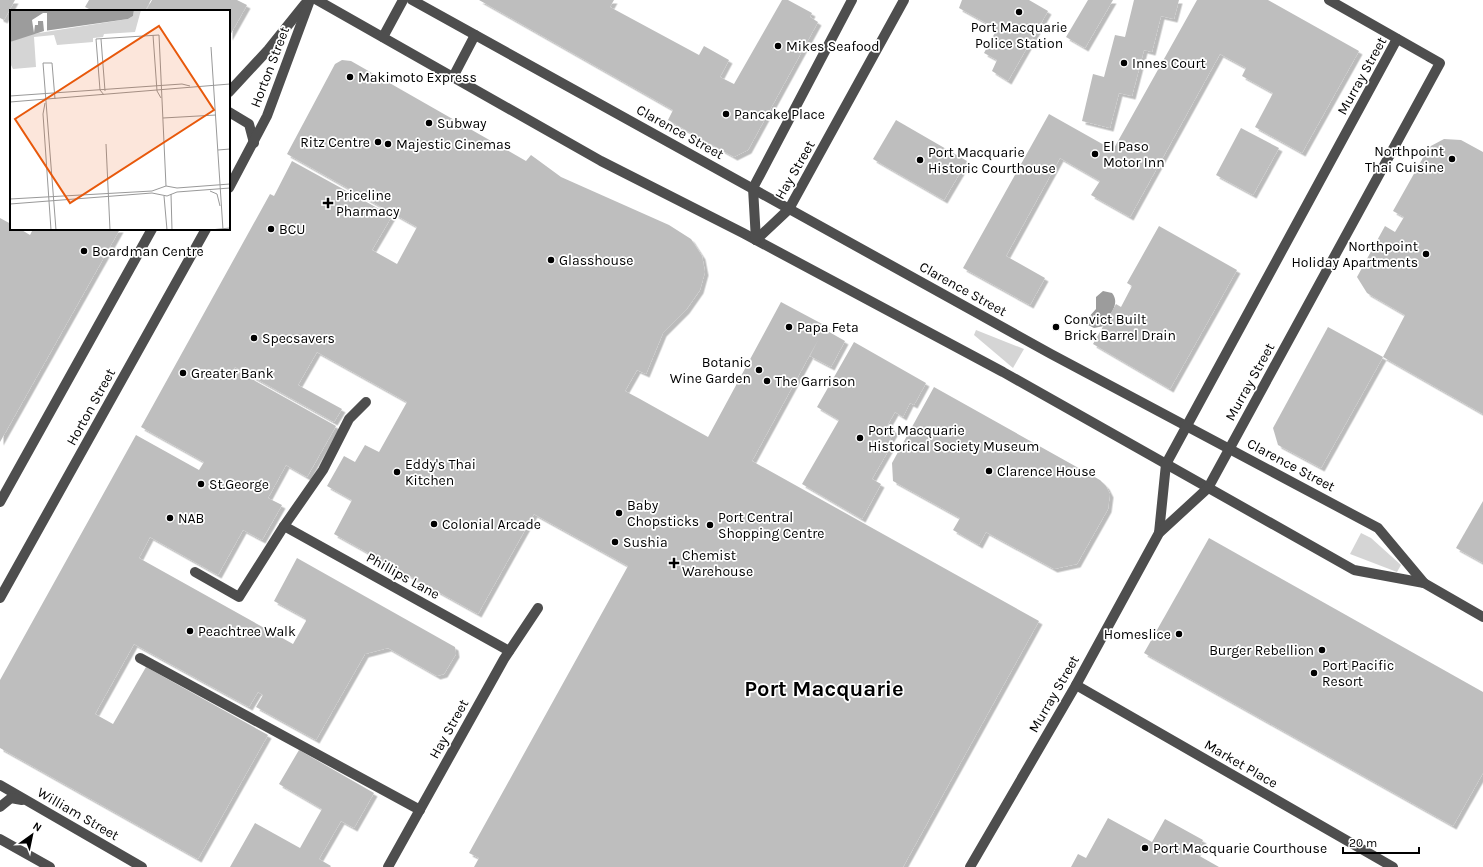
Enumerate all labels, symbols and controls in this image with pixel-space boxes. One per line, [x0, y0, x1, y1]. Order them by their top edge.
marker: Port Macquarie Police Station [1014, 7, 1024, 17]
inset map [10, 10, 230, 230]
place label: Port Macquarie Police Station [971, 19, 1067, 52]
street label: Horton Street [247, 24, 293, 110]
street label: Murray Street [1334, 34, 1390, 118]
place label: Mikes Seafood [786, 38, 880, 55]
marker: Mikes Seafood [773, 41, 783, 51]
place label: Innes Court [1132, 55, 1206, 72]
marker: Innes Court [1119, 58, 1129, 68]
place label: Makimoto Express [358, 69, 477, 86]
marker: Makimoto Express [345, 72, 355, 82]
street label: Clarence Street [633, 101, 727, 163]
place label: Pancake Place [734, 106, 825, 123]
marker: Pancake Place [721, 109, 731, 119]
place label: Subway [437, 115, 487, 132]
marker: Subway [424, 118, 434, 128]
place label: Ritz Centre [300, 134, 370, 151]
place label: Majestic Cinemas [396, 136, 511, 153]
marker: Ritz Centre [373, 137, 383, 147]
street label: Hay Street [771, 137, 819, 203]
place label: El Paso Motor Inn [1103, 138, 1165, 171]
marker: Majestic Cinemas [383, 139, 393, 149]
place label: Northpoint Thai Cuisine [1365, 143, 1444, 176]
place label: Port Macquarie Historic Courthouse [928, 144, 1056, 177]
marker: El Paso Motor Inn [1090, 149, 1100, 159]
marker: Northpoint Thai Cuisine [1447, 154, 1457, 164]
marker: Port Macquarie Historic Courthouse [915, 155, 925, 165]
place label: Priceline Pharmacy [336, 187, 400, 220]
marker: Priceline Pharmacy [323, 198, 333, 208]
place label: BCU [279, 221, 305, 238]
marker: BCU [266, 224, 276, 234]
place label: Northpoint Holiday Apartments [1291, 238, 1418, 271]
place label: Boardman Centre [92, 243, 204, 260]
marker: Boardman Centre [79, 246, 89, 256]
marker: Northpoint Holiday Apartments [1421, 249, 1431, 259]
place label: Glasshouse [559, 252, 633, 269]
marker: Glasshouse [546, 255, 556, 265]
street label: Clarence Street [916, 258, 1010, 320]
place label: Convict Built Brick Barrel Drain [1064, 311, 1176, 344]
place label: Papa Feta [797, 319, 859, 336]
marker: Papa Feta [784, 322, 794, 332]
marker: Convict Built Brick Barrel Drain [1051, 322, 1061, 332]
place label: Specsavers [262, 330, 335, 347]
marker: Specsavers [249, 333, 259, 343]
street label: Murray Street [1222, 340, 1278, 424]
place label: Botanic Wine Garden [670, 354, 751, 387]
place label: Greater Bank [191, 365, 274, 382]
marker: Botanic Wine Garden [754, 365, 764, 375]
street label: Horton Street [63, 366, 119, 448]
marker: Greater Bank [178, 368, 188, 378]
place label: The Garrison [775, 373, 855, 390]
marker: The Garrison [762, 376, 772, 386]
place label: Port Macquarie Historical Society Museum [868, 422, 1039, 455]
marker: Port Macquarie Historical Society Museum [855, 433, 865, 443]
street label: Clarence Street [1244, 435, 1338, 495]
place label: Eddy's Thai Kitchen [405, 456, 476, 489]
place label: Clarence House [997, 463, 1096, 480]
marker: Clarence House [984, 466, 994, 476]
marker: Eddy's Thai Kitchen [392, 467, 402, 477]
place label: St.George [209, 476, 269, 493]
marker: St.George [196, 479, 206, 489]
place label: Baby Chopsticks [627, 497, 699, 530]
marker: Baby Chopsticks [614, 508, 624, 518]
place label: Port Central Shopping Centre [718, 509, 825, 542]
place label: NAB [178, 510, 204, 527]
marker: NAB [165, 513, 175, 523]
place label: Colonial Arcade [442, 516, 541, 533]
marker: Colonial Arcade [429, 519, 439, 529]
marker: Port Central Shopping Centre [705, 520, 715, 530]
place label: Sushia [623, 534, 668, 551]
marker: Sushia [610, 537, 620, 547]
place label: Chemist Warehouse [682, 547, 753, 580]
street label: Phillips Lane [363, 549, 443, 603]
marker: Chemist Warehouse [669, 558, 679, 568]
place label: Peachtree Walk [198, 623, 296, 640]
marker: Peachtree Walk [185, 626, 195, 636]
place label: Homeslice [1104, 626, 1171, 643]
marker: Homeslice [1174, 629, 1184, 639]
place label: Burger Rebellion [1209, 642, 1314, 659]
marker: Burger Rebellion [1317, 645, 1327, 655]
street label: Murray Street [1025, 652, 1083, 736]
place label: Port Pacific Resort [1322, 657, 1394, 690]
marker: Port Pacific Resort [1309, 668, 1319, 678]
district label: Port Macquarie [744, 676, 904, 702]
street label: Hay Street [426, 696, 472, 762]
street label: Market Place [1201, 736, 1281, 792]
street label: William Street [34, 784, 122, 844]
north arrow [12, 815, 52, 855]
text: N [30, 819, 44, 835]
scale bar [1343, 829, 1419, 855]
text: 20 m [1349, 836, 1377, 850]
place label: Port Macquarie Courthouse [1153, 840, 1327, 857]
marker: Port Macquarie Courthouse [1140, 843, 1150, 853]

